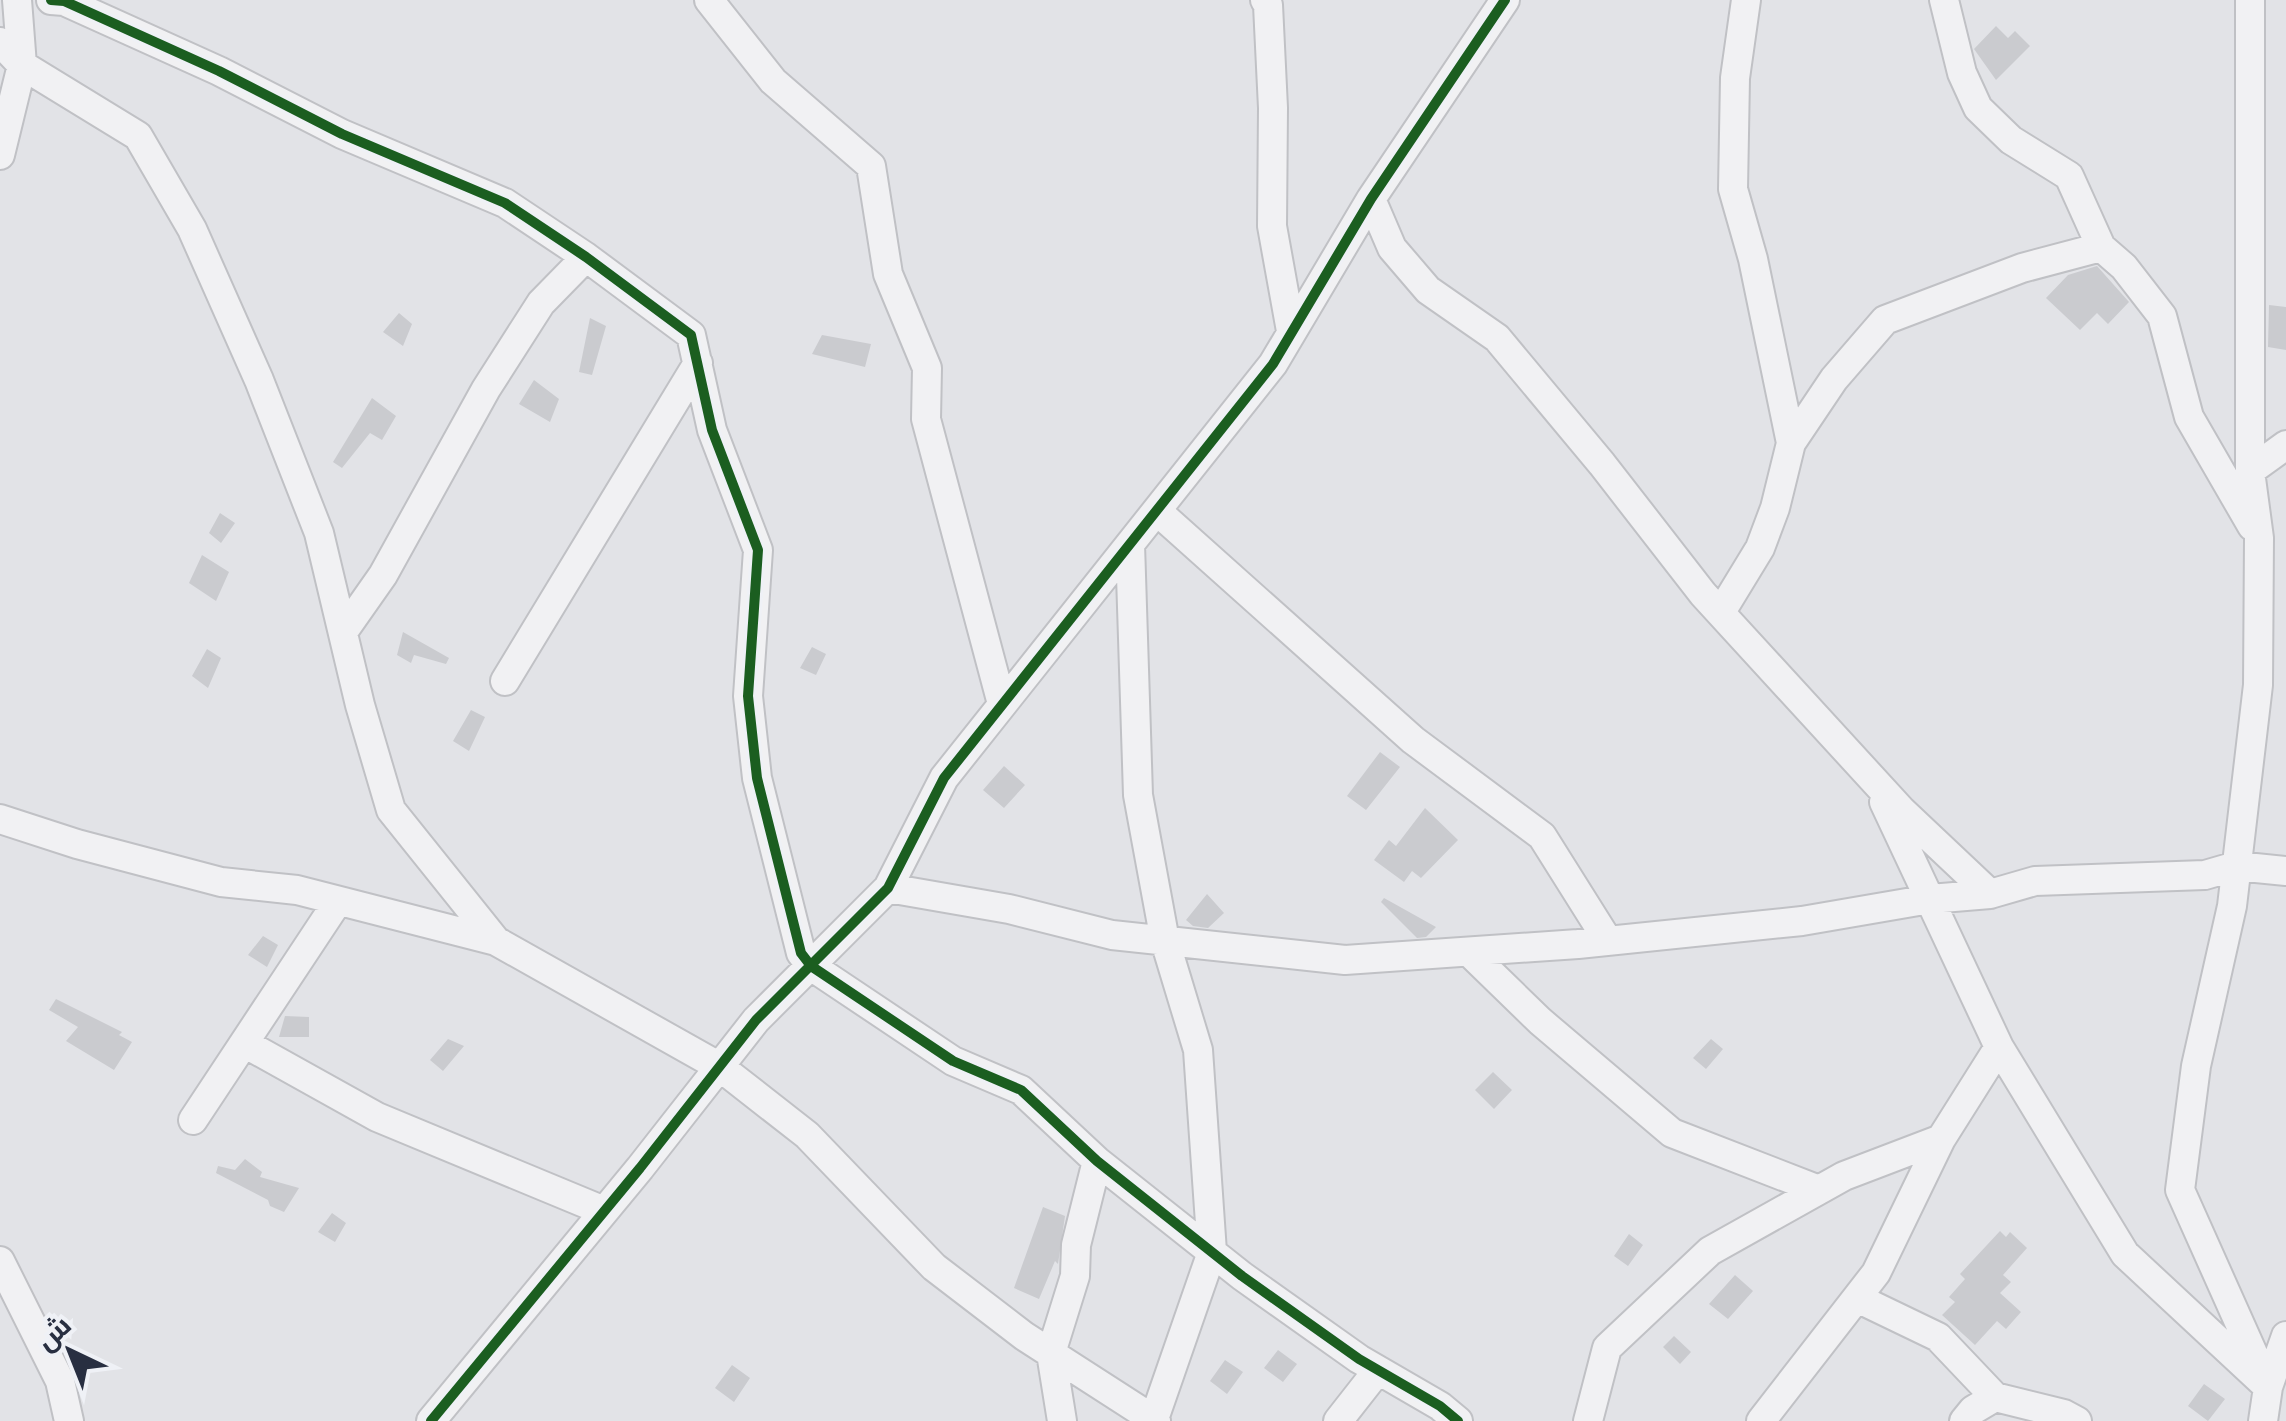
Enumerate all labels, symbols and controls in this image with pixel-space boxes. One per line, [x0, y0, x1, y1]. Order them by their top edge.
north arrow [20, 1301, 120, 1401]
text: ش [28, 1307, 78, 1357]

